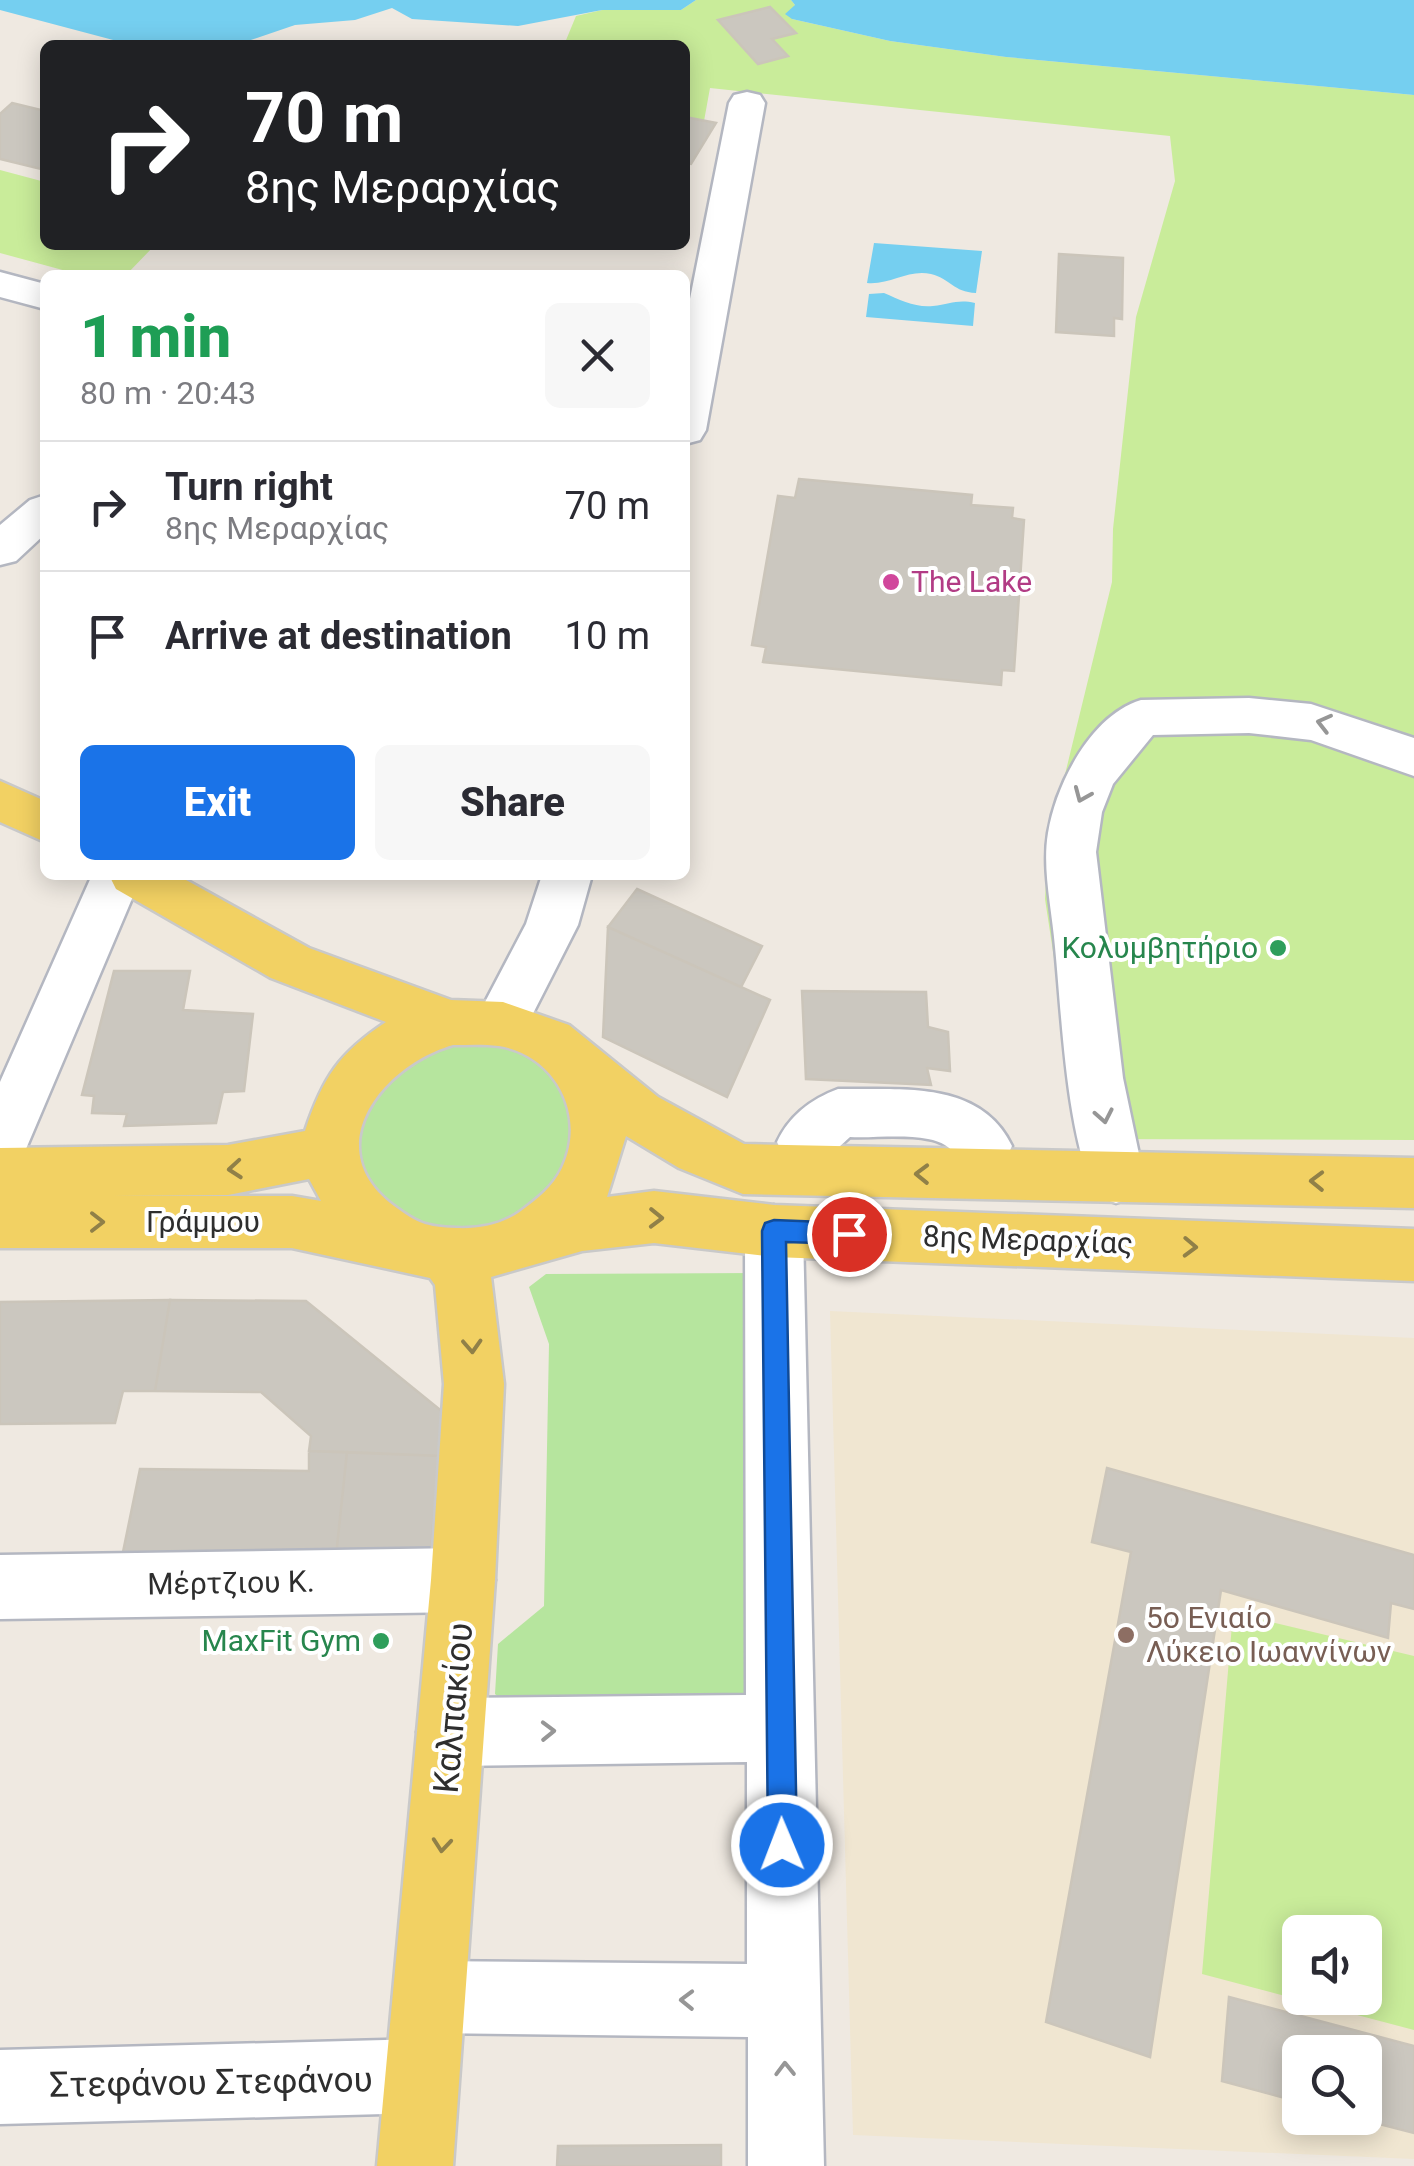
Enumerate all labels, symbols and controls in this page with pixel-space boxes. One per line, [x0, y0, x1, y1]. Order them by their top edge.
text: 70 m [245, 77, 403, 159]
icon: right [80, 80, 210, 210]
text: 8ης Μεραρχίας [245, 161, 560, 214]
text: 1 min [80, 301, 231, 372]
button: close [545, 303, 650, 408]
text: 80 m · 20:43 [80, 374, 256, 412]
text: Turn right [165, 465, 333, 509]
icon: right [80, 479, 135, 534]
text: 70 m [565, 484, 650, 528]
text: 8ης Μεραρχίας [165, 509, 389, 547]
place label: The Lake [911, 564, 1032, 599]
marker: The Lake [880, 571, 902, 593]
icon: arrive [80, 609, 135, 664]
text: Arrive at destination [165, 614, 512, 658]
text: 10 m [565, 614, 650, 658]
one-way arrow [1315, 714, 1332, 735]
button: Exit [80, 745, 355, 860]
button: Share [375, 745, 650, 860]
one-way arrow [1074, 785, 1094, 803]
place label: Κολυμβητήριο [1061, 930, 1258, 965]
marker: Κολυμβητήριο [1267, 937, 1289, 959]
one-way arrow [1092, 1107, 1113, 1124]
one-way arrow [226, 1157, 242, 1179]
one-way arrow [913, 1164, 929, 1185]
one-way arrow [1308, 1171, 1324, 1192]
pin [807, 1192, 892, 1277]
street label: Γράμμου [146, 1204, 260, 1239]
one-way arrow [648, 1207, 664, 1229]
icon: arrive [822, 1207, 877, 1262]
one-way arrow [90, 1211, 106, 1233]
street label: 8ης Μεραρχίας [922, 1218, 1134, 1261]
one-way arrow [1182, 1236, 1198, 1257]
one-way arrow [461, 1339, 482, 1355]
street label: Μέρτζιου Κ. [147, 1564, 315, 1601]
place label: 5ο Ενιαίο Λύκειο Ιωαννίνων [1146, 1600, 1391, 1669]
street label: Καλπακίου [426, 1621, 481, 1795]
place label: MaxFit Gym [202, 1623, 361, 1658]
marker: 5ο Ενιαίο Λύκειο Ιωαννίνων [1115, 1624, 1137, 1646]
marker: MaxFit Gym [370, 1630, 392, 1652]
one-way arrow [542, 1720, 557, 1742]
position arrow [730, 1793, 834, 1897]
one-way arrow [431, 1837, 453, 1853]
map controls [1282, 1915, 1382, 2135]
button: sound [1282, 1915, 1382, 2015]
one-way arrow [678, 1989, 694, 2011]
button: search [1282, 2035, 1382, 2135]
street label: Στεφάνου Στεφάνου [49, 2059, 373, 2106]
one-way arrow [774, 2060, 796, 2076]

